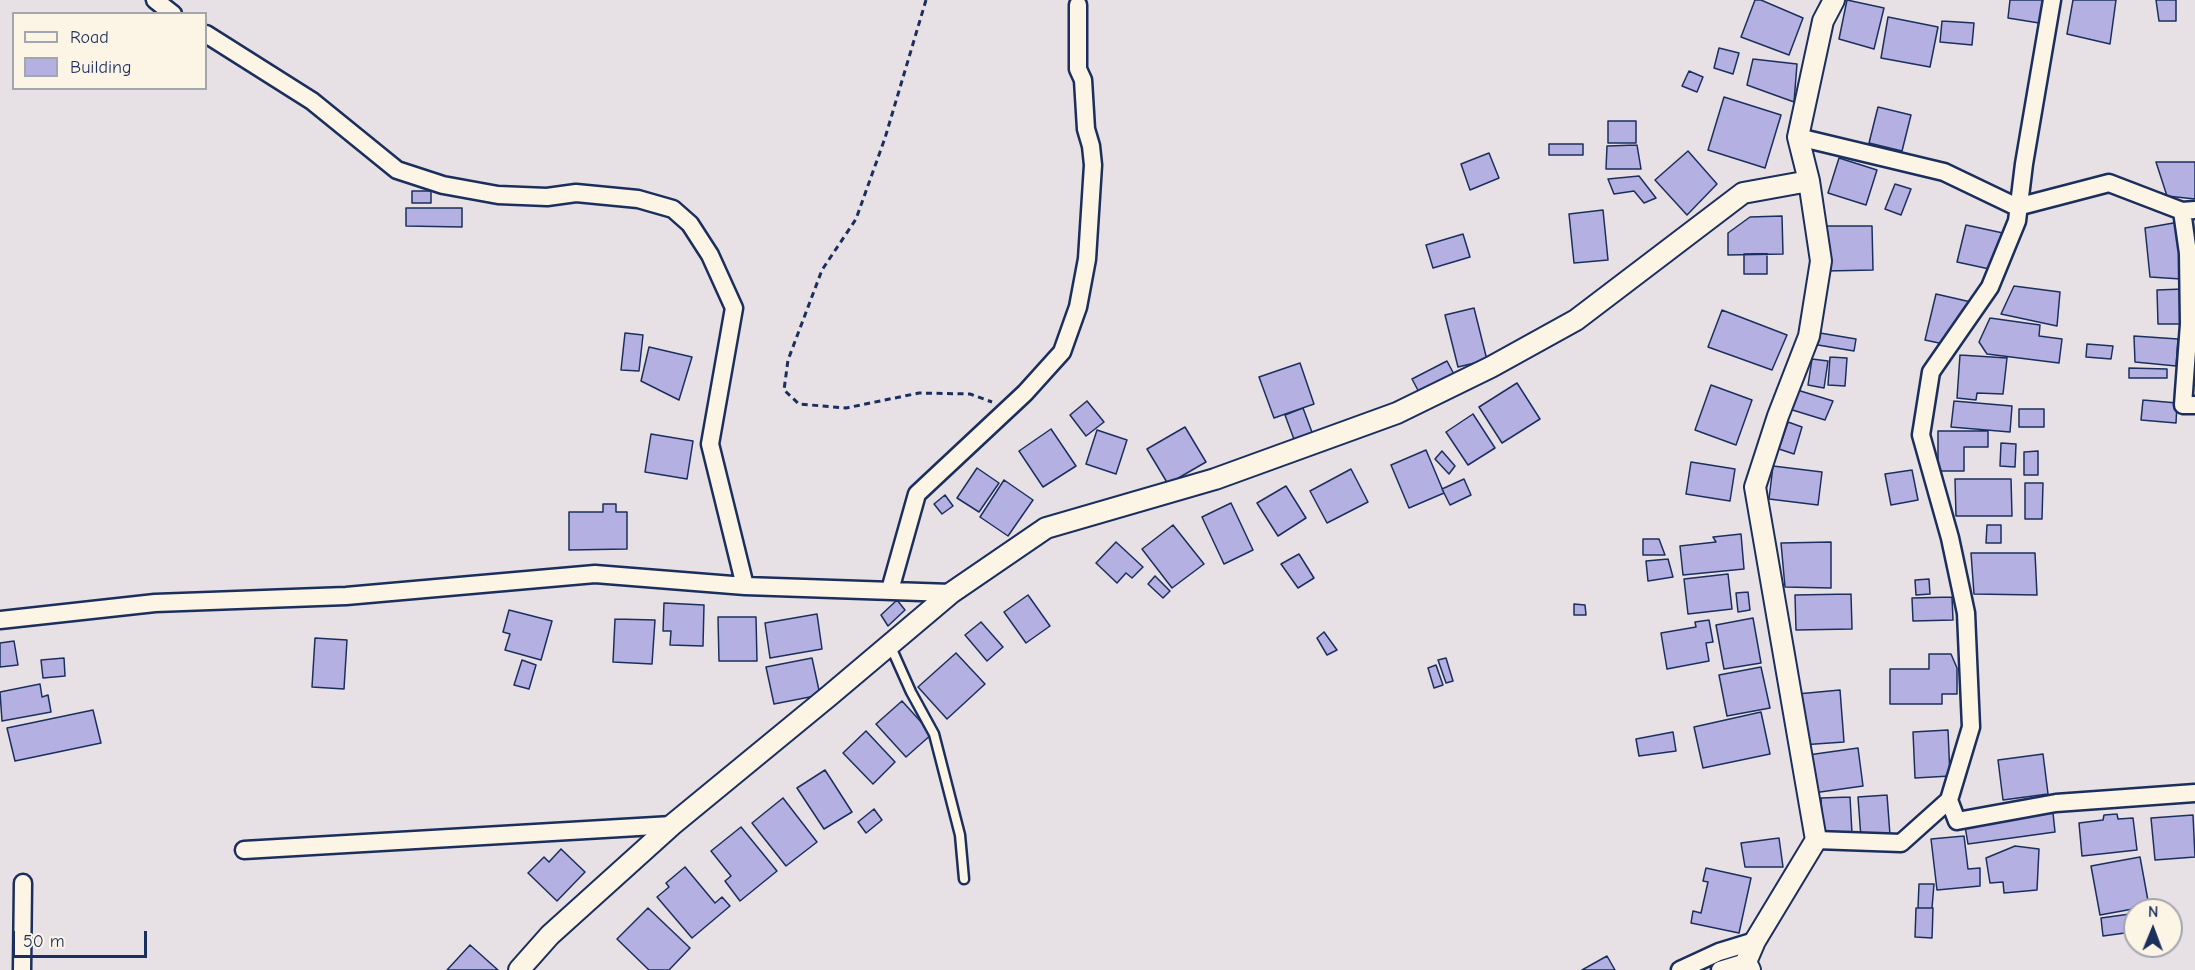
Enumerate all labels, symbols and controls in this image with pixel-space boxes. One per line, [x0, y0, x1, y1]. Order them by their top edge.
legend [12, 12, 207, 90]
text: Road [70, 27, 109, 48]
text: Building [70, 57, 132, 78]
north arrow [2123, 898, 2183, 958]
text: N [2148, 903, 2159, 921]
scale bar [15, 919, 150, 957]
text: 50 m [23, 931, 65, 952]

